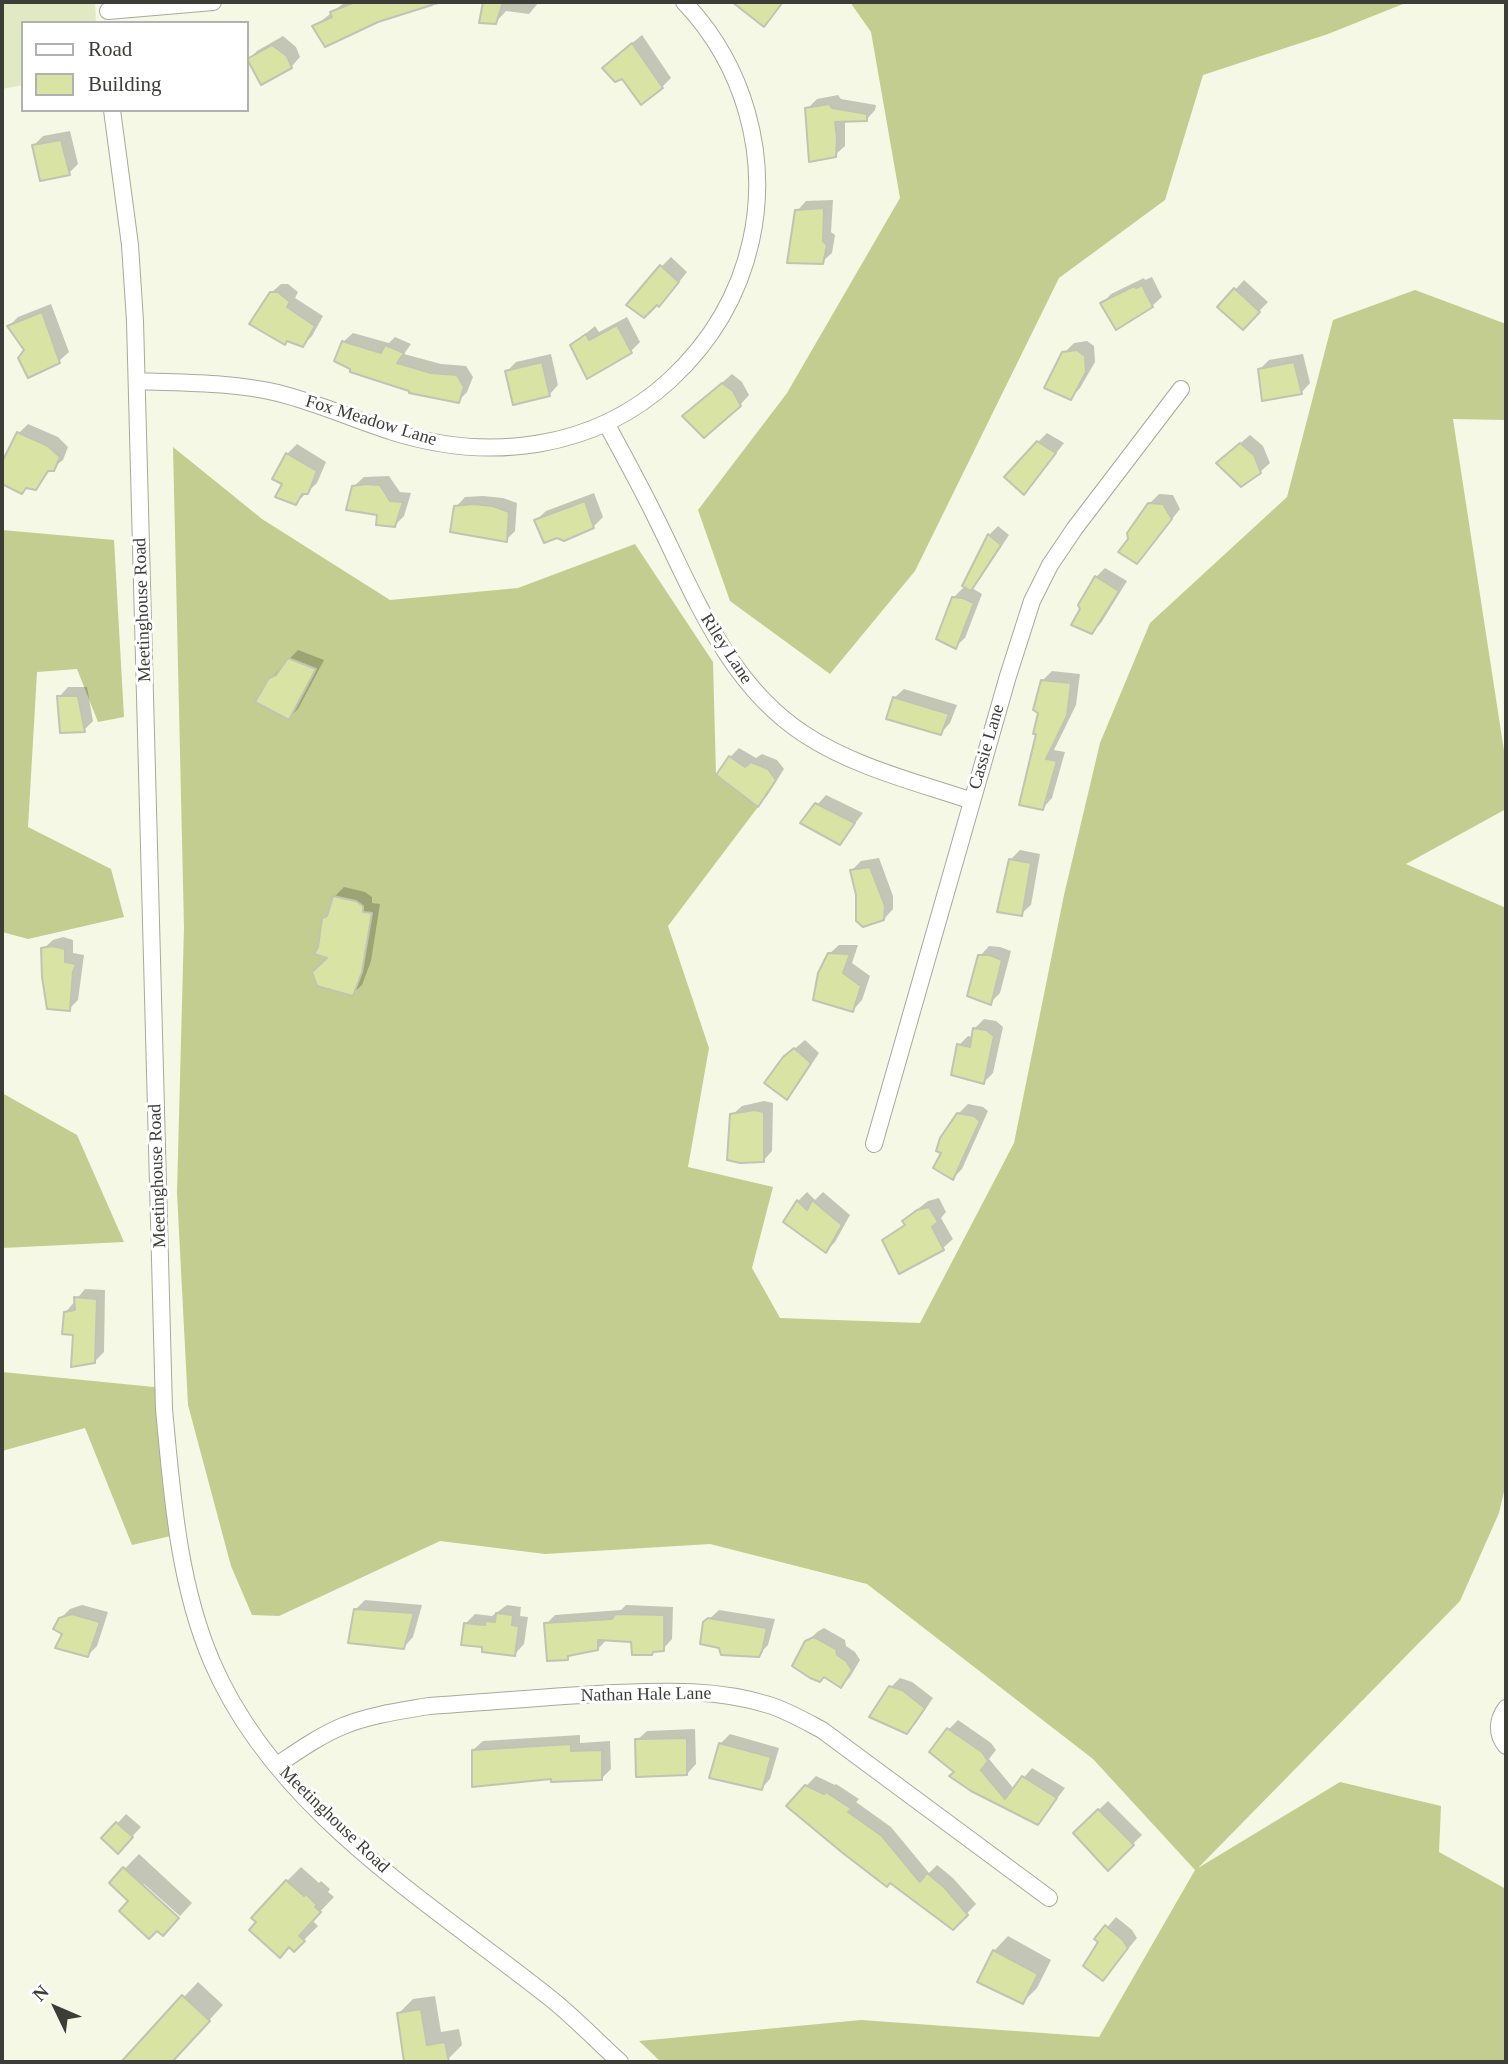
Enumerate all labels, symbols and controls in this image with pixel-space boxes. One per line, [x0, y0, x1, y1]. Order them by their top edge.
legend [21, 21, 248, 112]
text: Road [88, 37, 132, 61]
text: Building [88, 72, 162, 96]
street label: Fox Meadow Lane [303, 391, 439, 451]
street label: Meetinghouse Road [130, 537, 156, 683]
street label: Riley Lane [695, 610, 757, 688]
street label: Cassie Lane [965, 702, 1009, 792]
street label: Meetinghouse Road [145, 1103, 171, 1249]
street label: Nathan Hale Lane [580, 1683, 712, 1707]
street label: Meetinghouse Road [275, 1762, 393, 1878]
north arrow [21, 1973, 91, 2043]
text: N [28, 1981, 53, 2005]

